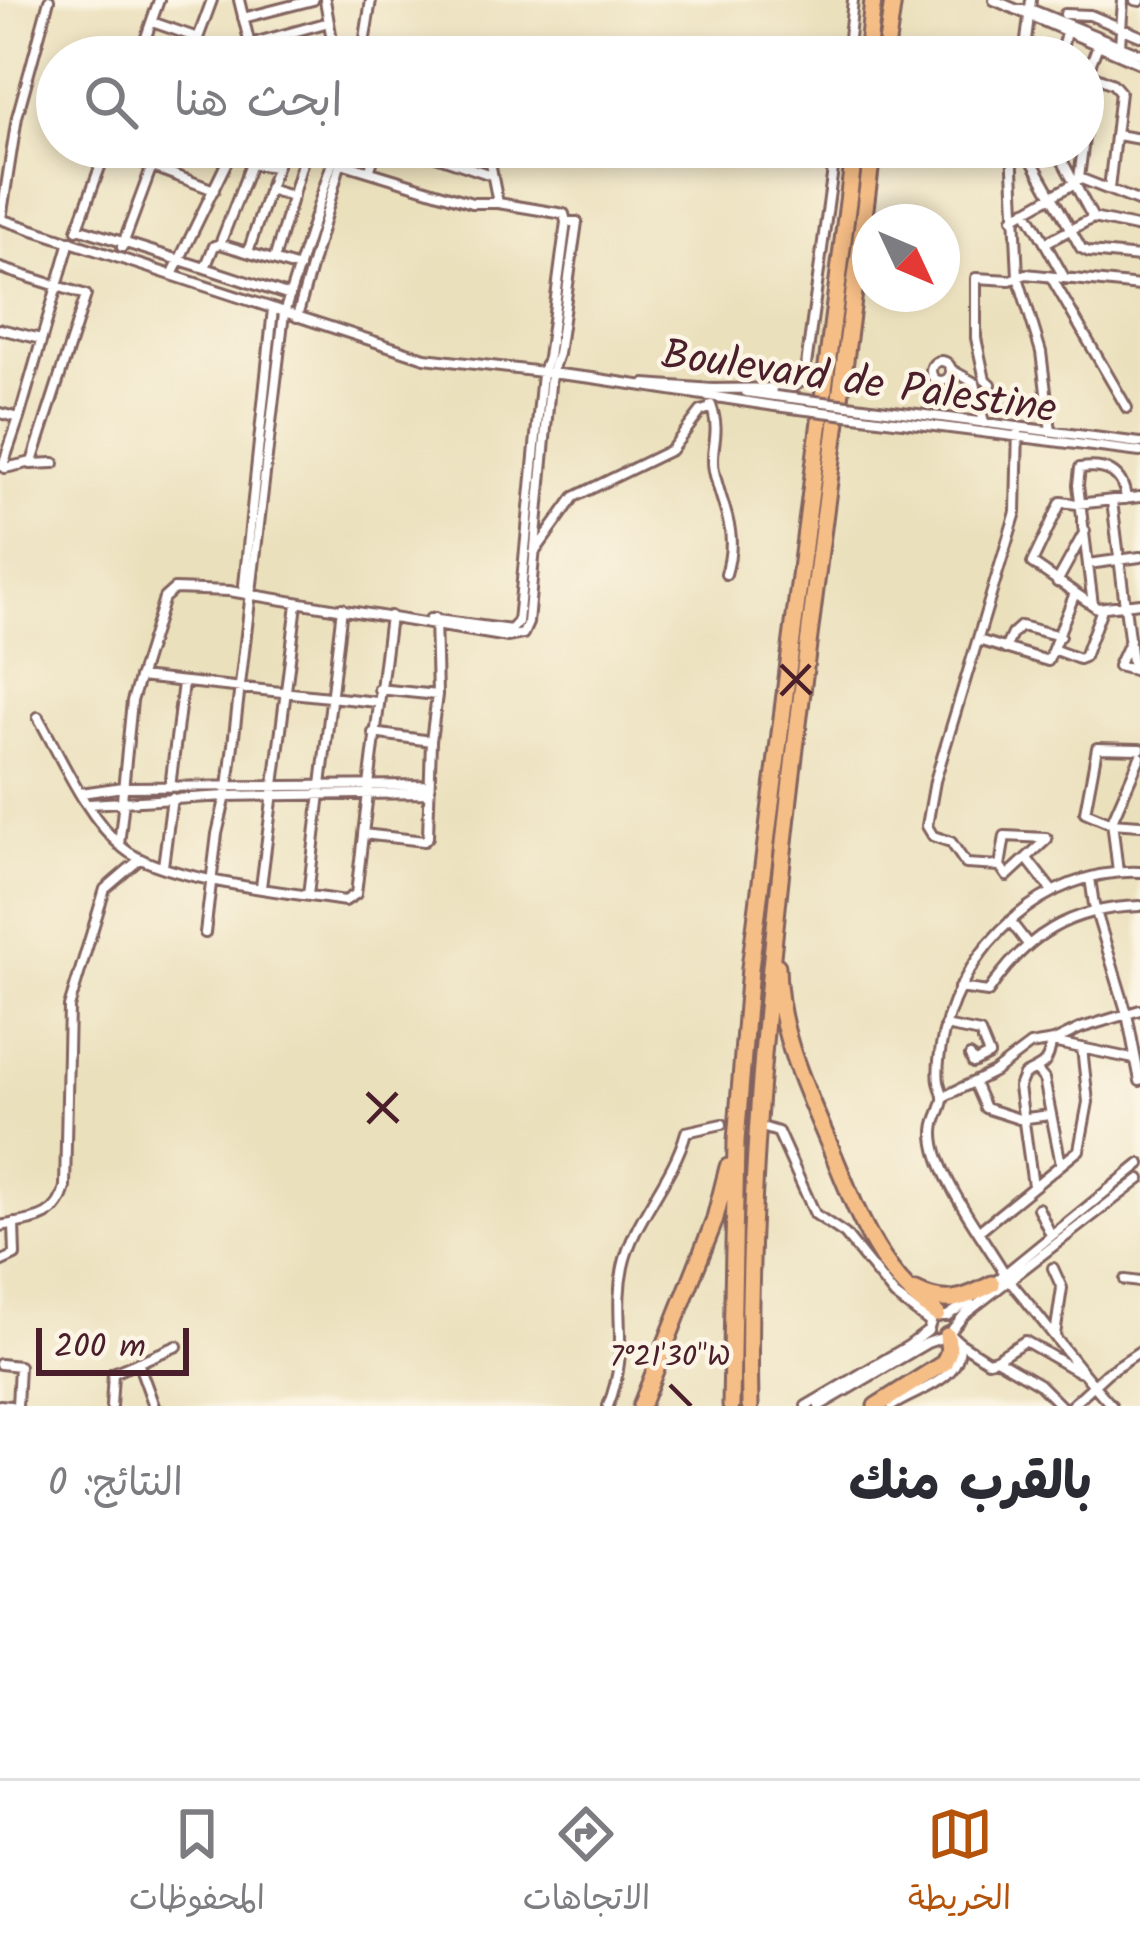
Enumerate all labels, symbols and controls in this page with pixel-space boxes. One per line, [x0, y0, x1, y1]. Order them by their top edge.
search box [36, 36, 1104, 168]
text: ابحث هنا [174, 67, 342, 139]
icon: search [78, 69, 144, 135]
north arrow [852, 204, 960, 312]
street label: Boulevard de Palestine [657, 322, 1061, 444]
scale bar [36, 1322, 189, 1375]
text: 200 m [54, 1322, 146, 1375]
text: 7°21'30"W [610, 1334, 730, 1382]
text: بالقرب منك [849, 1444, 1092, 1525]
text: النتائج: 0 [48, 1454, 183, 1516]
tab: المحفوظات [129, 1801, 265, 1927]
tab: الاتجاهات [523, 1801, 650, 1927]
tab: الخريطة [908, 1801, 1011, 1927]

